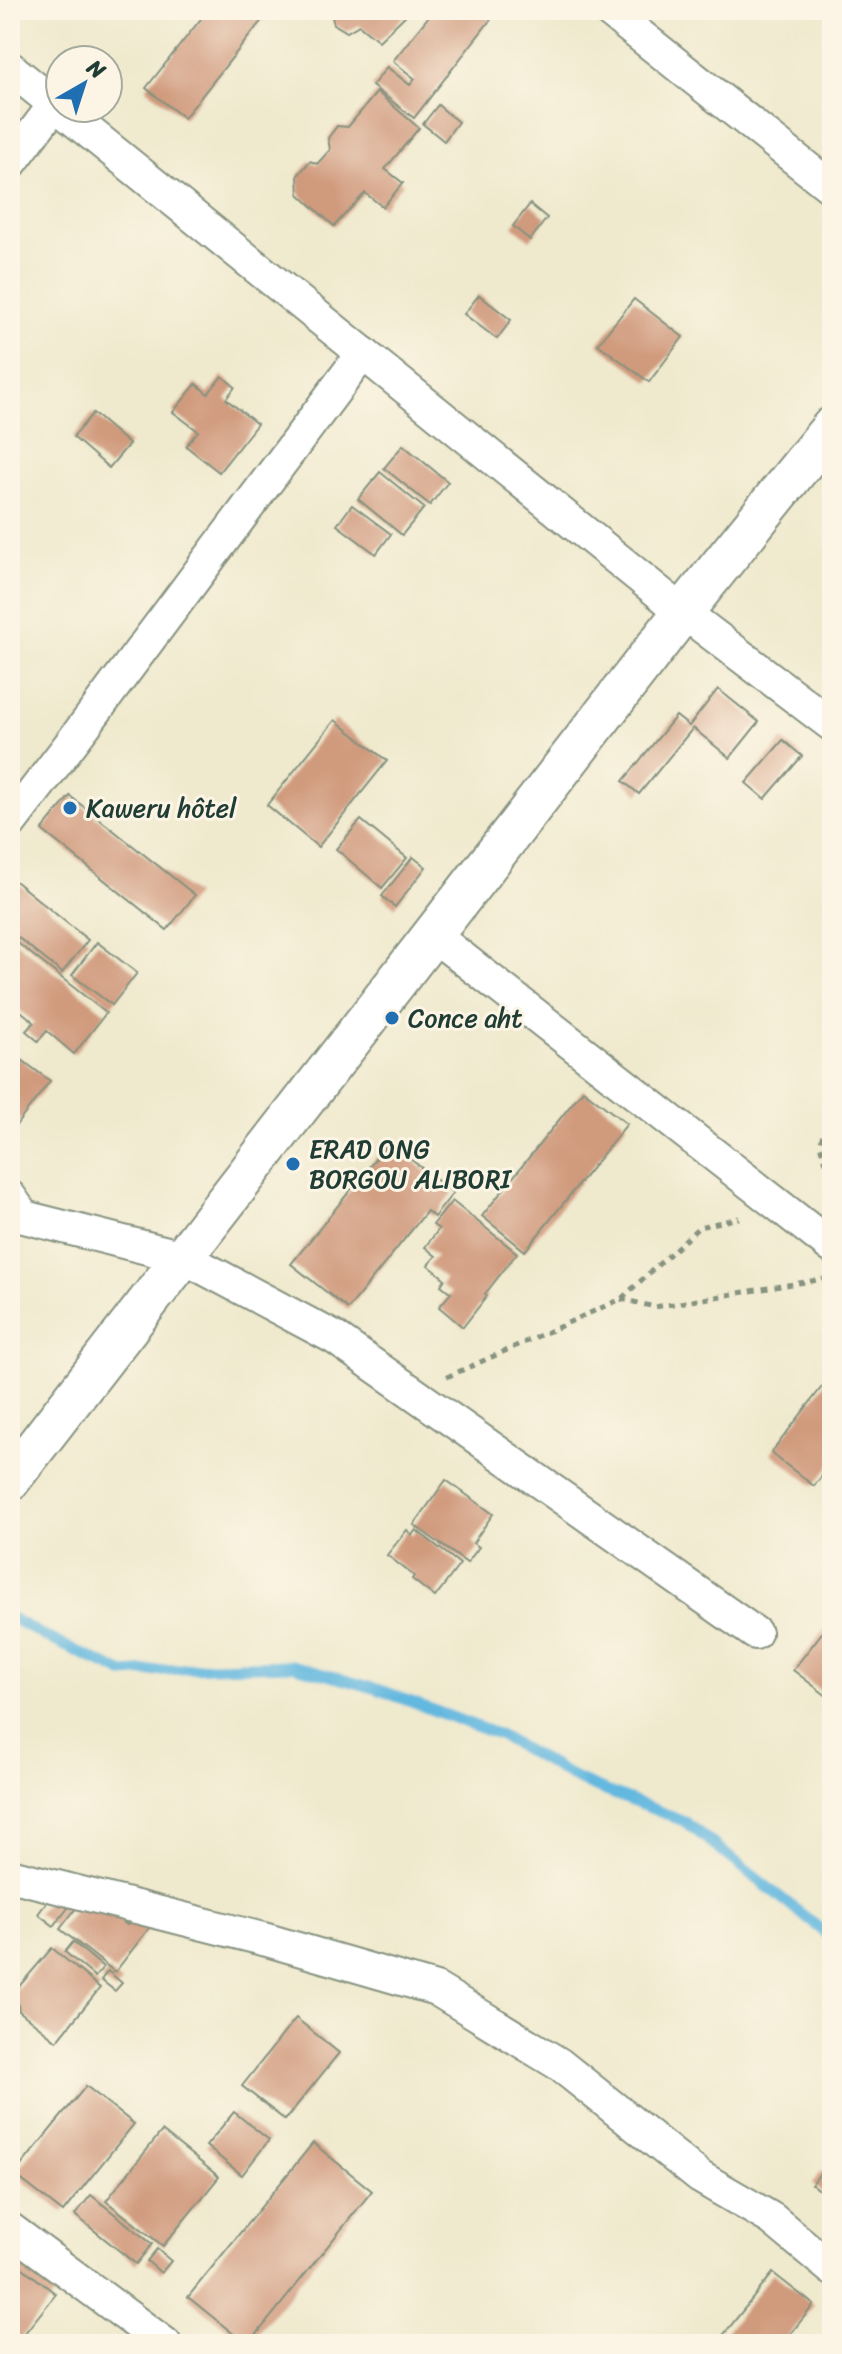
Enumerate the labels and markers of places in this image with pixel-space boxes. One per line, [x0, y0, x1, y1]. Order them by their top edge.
place label: Kaweru hôtel [86, 785, 237, 831]
marker: Kaweru hôtel [61, 799, 79, 817]
place label: Conce aht [408, 995, 523, 1041]
marker: Conce aht [383, 1009, 401, 1027]
place label: ERAD ONG BORGOU ALIBORI [309, 1126, 512, 1202]
marker: ERAD ONG BORGOU ALIBORI [284, 1155, 302, 1173]

